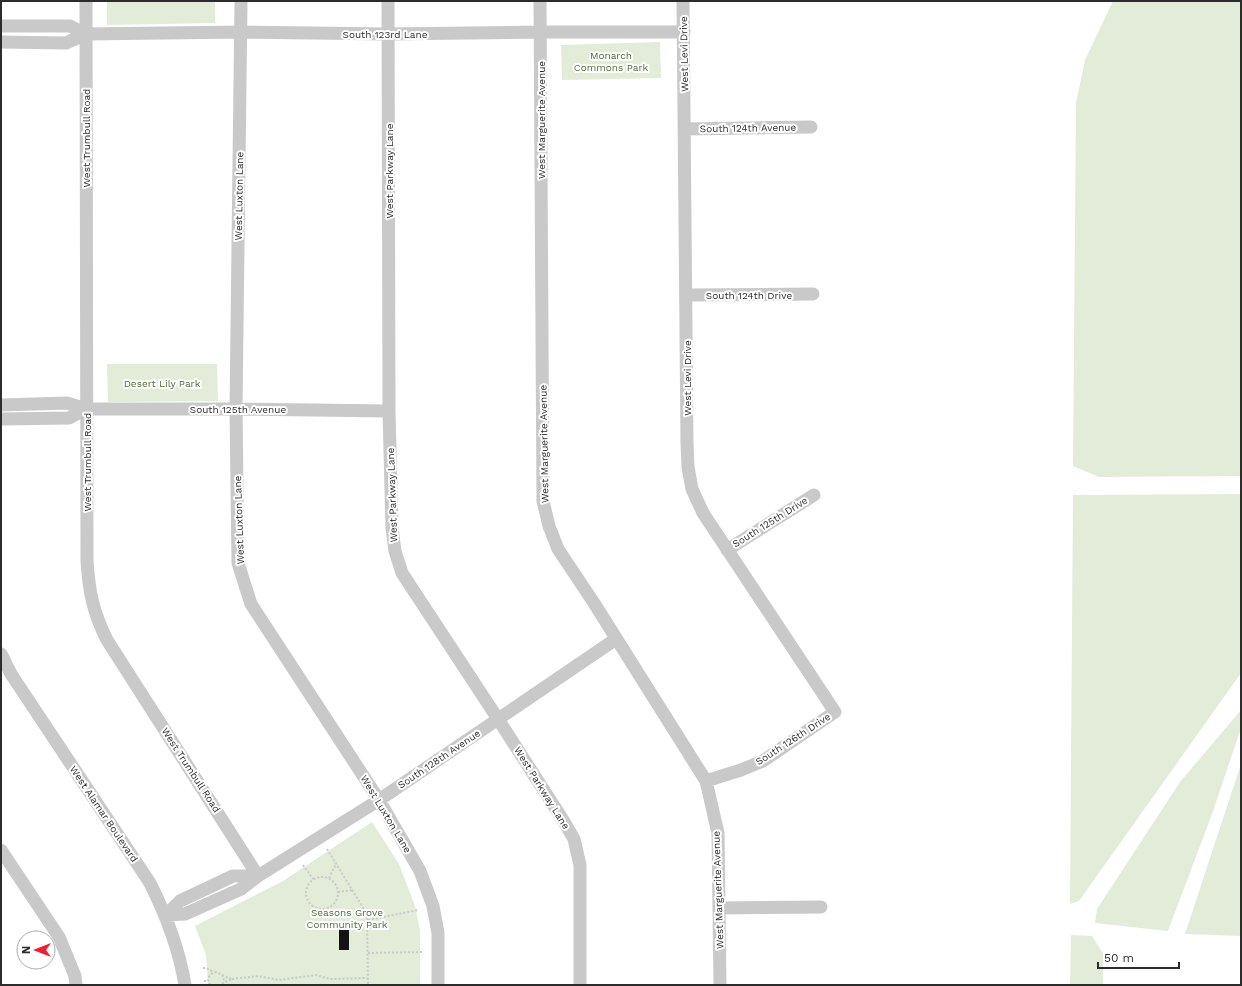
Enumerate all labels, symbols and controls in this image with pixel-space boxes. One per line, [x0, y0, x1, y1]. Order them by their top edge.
street label: West Levi Drive [678, 16, 690, 92]
street label: South 123rd Lane [343, 29, 428, 40]
park label: Monarch Commons Park [574, 50, 648, 73]
street label: West Marguerite Avenue [536, 61, 547, 179]
street label: West Trumbull Road [81, 89, 92, 187]
street label: South 124th Avenue [700, 122, 797, 134]
street label: West Parkway Lane [384, 123, 395, 218]
street label: West Luxton Lane [233, 151, 245, 240]
street label: South 124th Drive [706, 290, 792, 301]
street label: West Levi Drive [682, 340, 693, 416]
park label: Desert Lily Park [124, 378, 201, 389]
street label: West Marguerite Avenue [537, 385, 551, 503]
street label: South 125th Avenue [190, 404, 286, 415]
street label: West Trumbull Road [82, 413, 93, 511]
street label: West Parkway Lane [385, 447, 399, 543]
street label: West Luxton Lane [232, 475, 246, 565]
street label: South 125th Drive [730, 494, 810, 550]
street label: South 126th Drive [754, 711, 833, 767]
street label: West Trumbull Road [159, 726, 223, 814]
street label: South 128th Avenue [396, 727, 482, 791]
street label: West Parkway Lane [512, 745, 572, 831]
street label: West Alamar Boulevard [68, 764, 140, 864]
street label: West Luxton Lane [358, 773, 414, 855]
street label: West Marguerite Avenue [710, 831, 726, 949]
park label: Seasons Grove Community Park [307, 907, 388, 930]
north arrow [16, 930, 56, 970]
scale bar [1098, 944, 1179, 970]
text: N [20, 946, 33, 954]
text: 50 m [1104, 951, 1134, 965]

